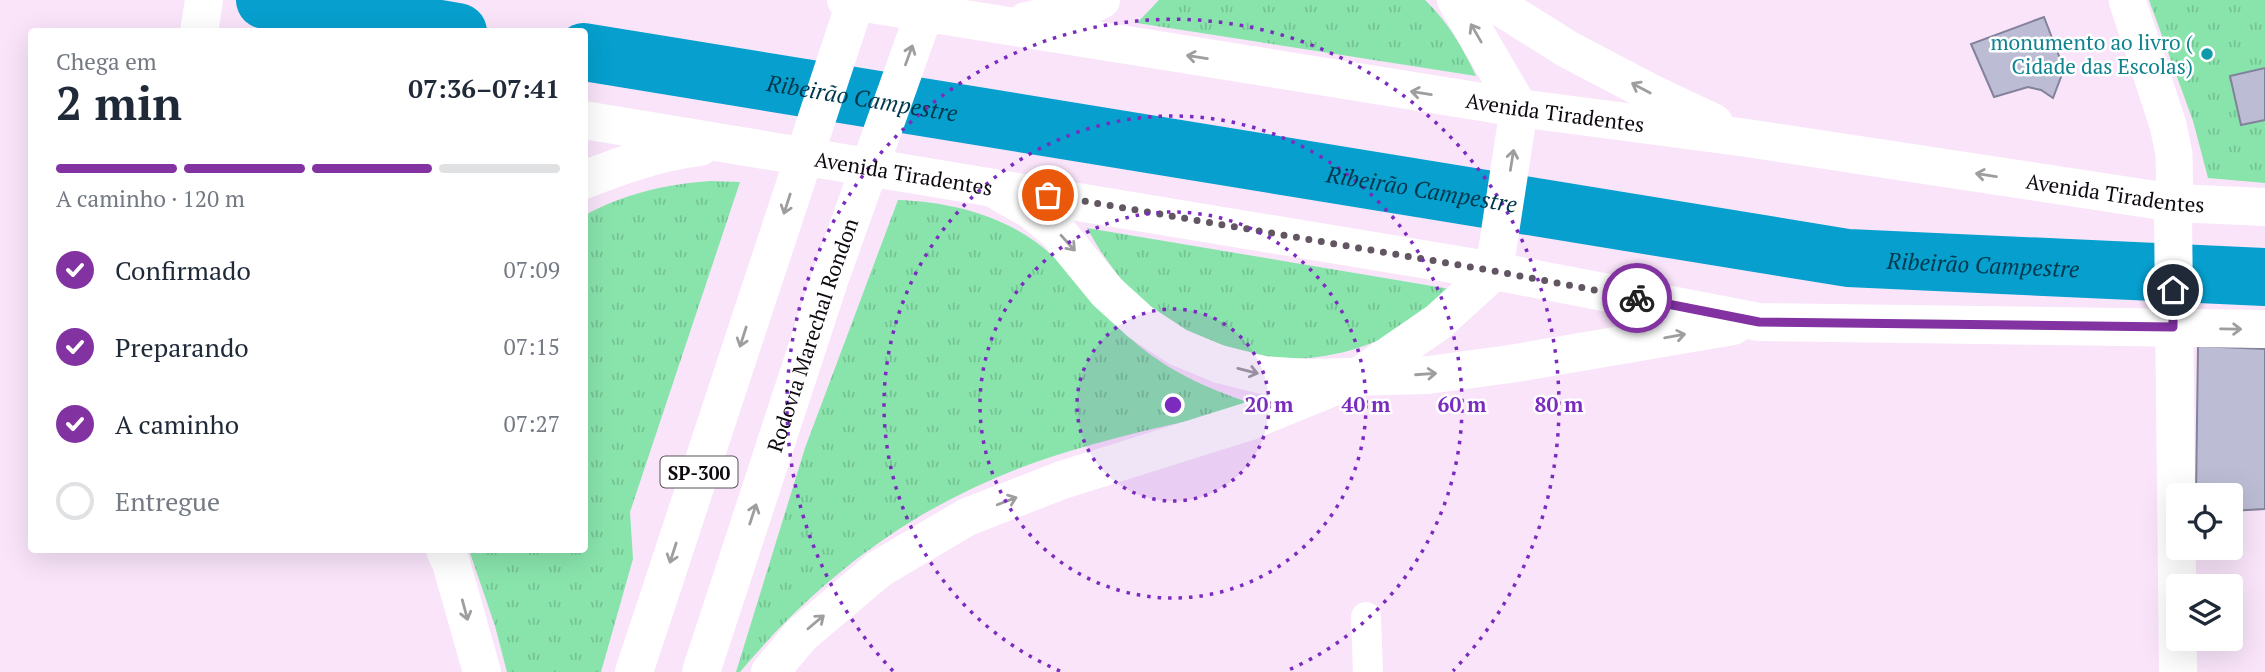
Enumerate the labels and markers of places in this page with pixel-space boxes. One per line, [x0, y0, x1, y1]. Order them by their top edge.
place label: monumento ao livro ( Cidade das Escolas) [1990, 28, 2193, 80]
marker: monumento ao livro ( Cidade das Escolas) [2199, 46, 2215, 62]
pin [1018, 165, 1078, 225]
pin [2143, 260, 2203, 320]
centre of rings [1161, 393, 1185, 417]

